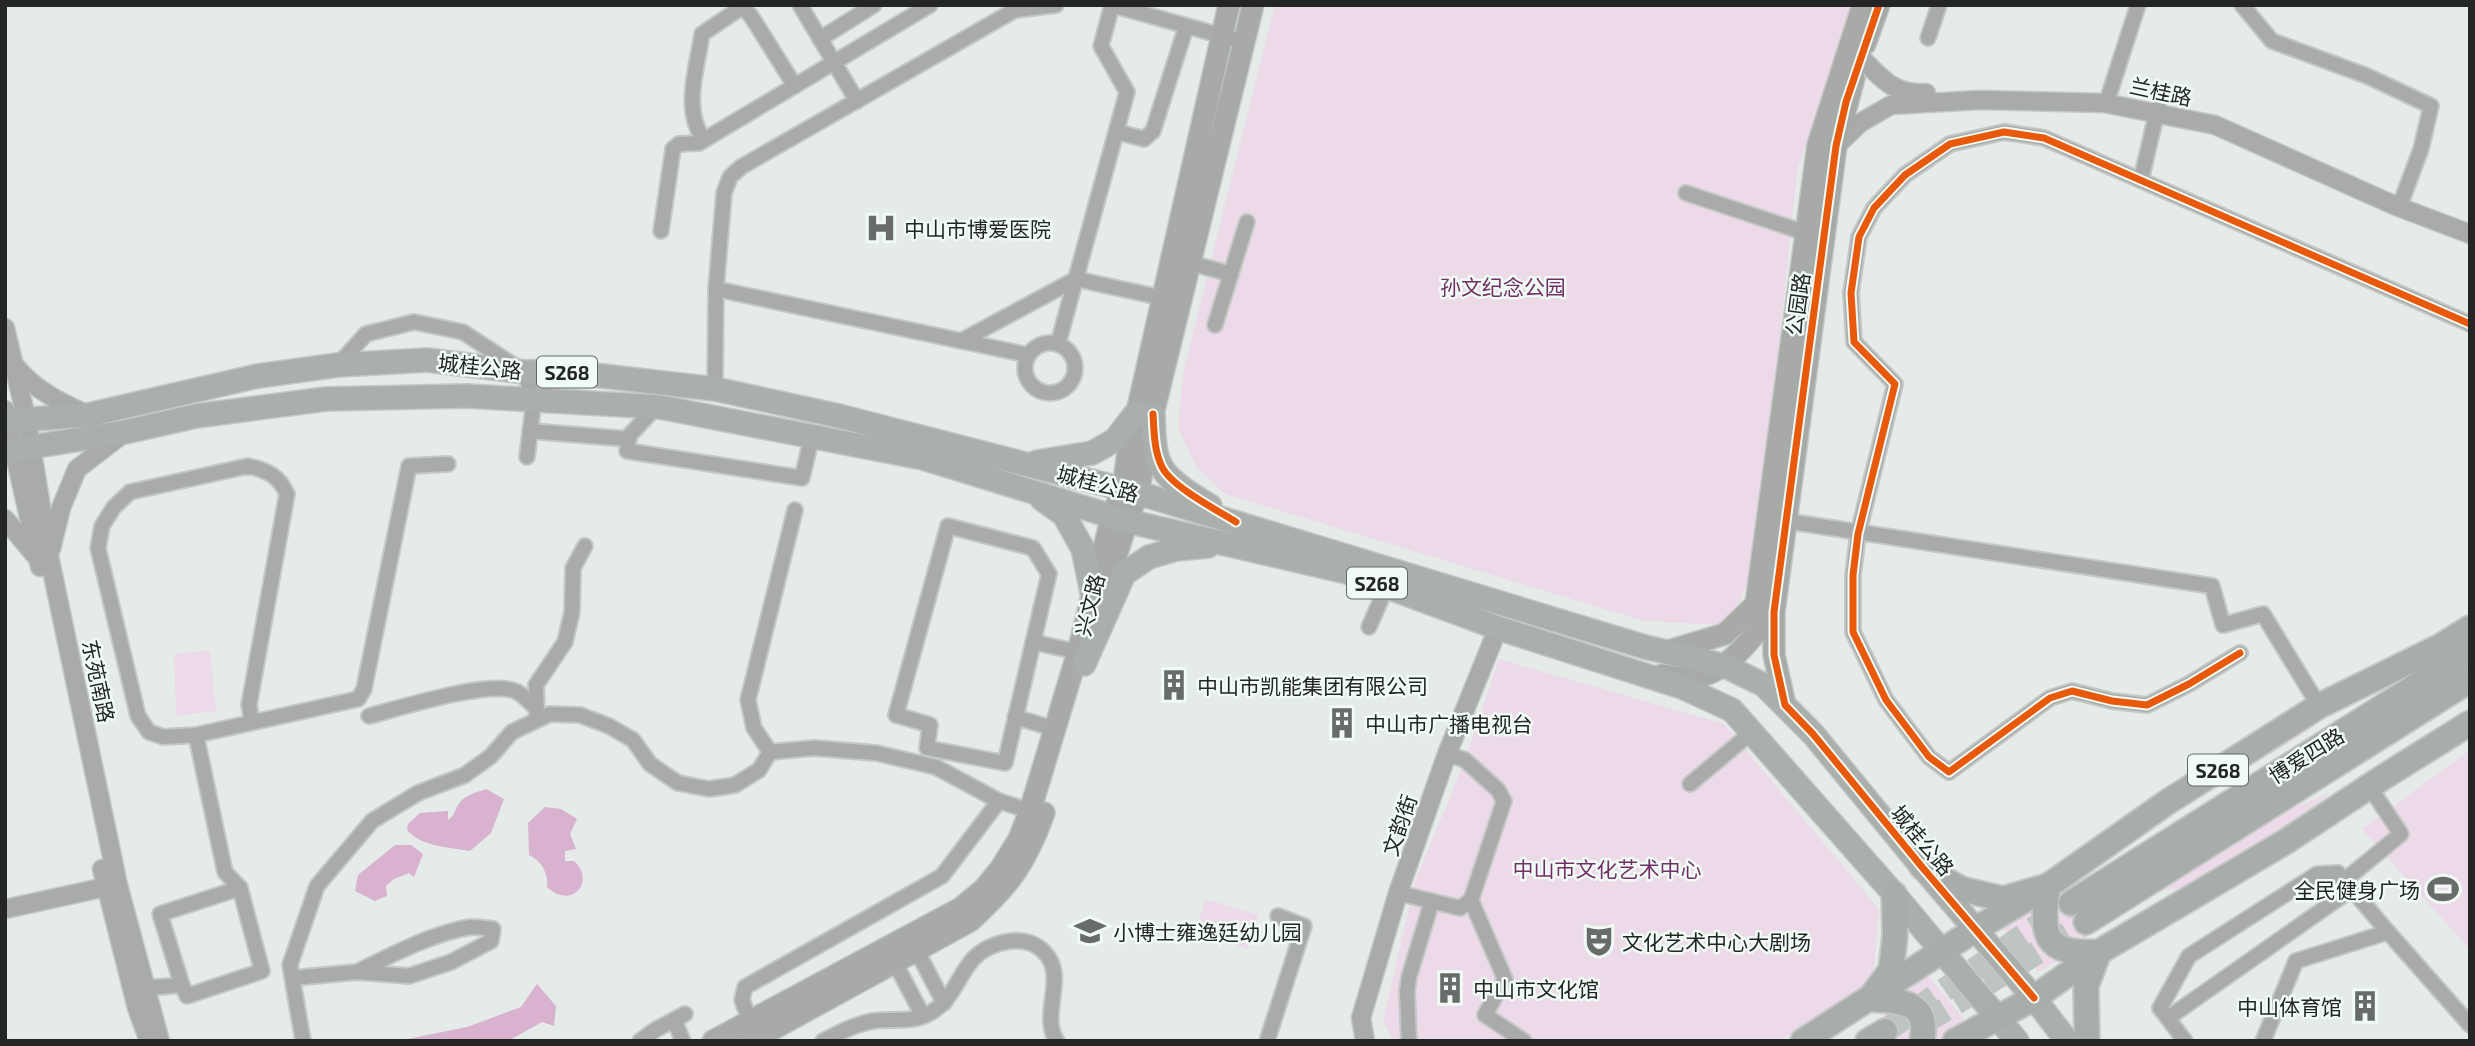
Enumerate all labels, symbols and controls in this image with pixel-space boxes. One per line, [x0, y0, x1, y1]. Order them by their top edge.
street label: 兰桂路 [2128, 72, 2194, 110]
hospital icon: 中山市博爱医院 [864, 211, 898, 245]
place label: 中山市博爱医院 [904, 216, 1051, 241]
street label: 公园路 [1780, 271, 1814, 337]
park label: 孙文纪念公园 [1440, 274, 1566, 299]
street label: 城桂公路 [437, 349, 523, 383]
road number: S268 [537, 356, 597, 388]
street label: 城桂公路 [1054, 460, 1142, 506]
road number: S268 [1347, 568, 1407, 598]
street label: 兴文路 [1069, 571, 1109, 639]
street label: 东苑南路 [78, 637, 120, 725]
building icon: 中山市凯能集团有限公司 [1157, 668, 1191, 702]
place label: 中山市凯能集团有限公司 [1197, 673, 1428, 698]
building icon: 中山市广播电视台 [1325, 706, 1359, 740]
place label: 中山市广播电视台 [1365, 711, 1533, 736]
street label: 博爱四路 [2264, 722, 2348, 788]
road number: S268 [2188, 754, 2248, 786]
street label: 文韵街 [1377, 791, 1421, 859]
street label: 城桂公路 [1886, 800, 1960, 880]
park label: 中山市文化艺术中心 [1513, 856, 1702, 881]
sports icon: 全民健身广场 [2426, 872, 2460, 906]
place label: 全民健身广场 [2294, 877, 2420, 902]
school or university icon: 小博士雍逸廷幼儿园 [1073, 914, 1107, 948]
place label: 小博士雍逸廷幼儿园 [1113, 919, 1302, 944]
theatre icon: 文化艺术中心大剧场 [1582, 924, 1616, 958]
place label: 文化艺术中心大剧场 [1622, 929, 1811, 954]
building icon: 中山市文化馆 [1433, 971, 1467, 1005]
place label: 中山市文化馆 [1473, 976, 1599, 1001]
building icon: 中山体育馆 [2348, 989, 2382, 1023]
place label: 中山体育馆 [2237, 994, 2342, 1019]

